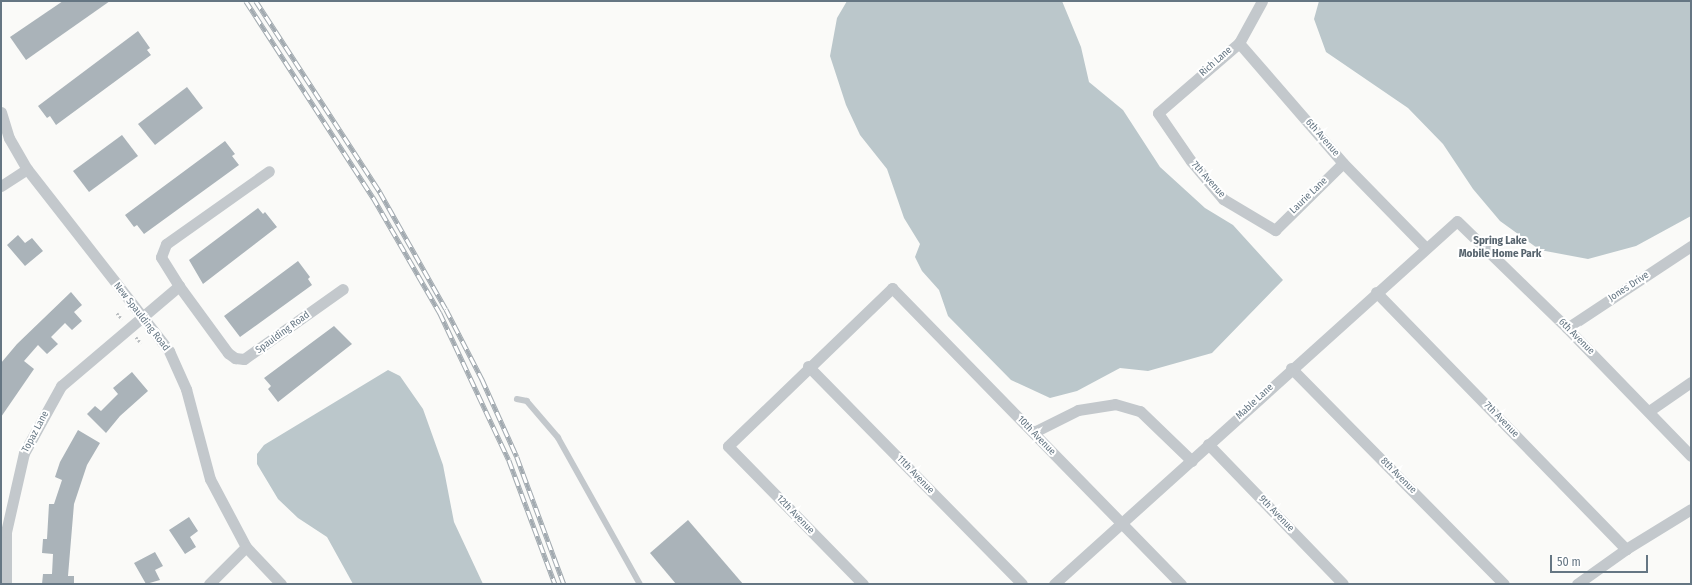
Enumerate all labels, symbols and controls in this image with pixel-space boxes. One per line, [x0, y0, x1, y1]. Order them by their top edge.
street label: Rich Lane [1197, 45, 1235, 79]
street label: 6th Avenue [1302, 117, 1342, 159]
street label: 7th Avenue [1188, 159, 1228, 201]
street label: Laurie Lane [1288, 175, 1330, 217]
district label: Spring Lake Mobile Home Park [1459, 235, 1541, 261]
street label: Jones Drive [1606, 269, 1652, 305]
street label: New Spaulding Road [110, 280, 172, 354]
street label: Spaulding Road [254, 309, 312, 357]
street label: 6th Avenue [1556, 317, 1596, 357]
street label: Mable Lane [1234, 382, 1276, 422]
street label: 7th Avenue [1481, 400, 1521, 440]
street label: Topaz Lane [20, 409, 52, 455]
street label: 10th Avenue [1014, 414, 1058, 458]
street label: 11th Avenue [894, 453, 936, 497]
street label: 8th Avenue [1378, 456, 1418, 496]
street label: 12th Avenue [774, 493, 816, 537]
street label: 9th Avenue [1256, 493, 1296, 535]
scale bar [1552, 547, 1650, 573]
text: 50 m [1557, 555, 1581, 569]

